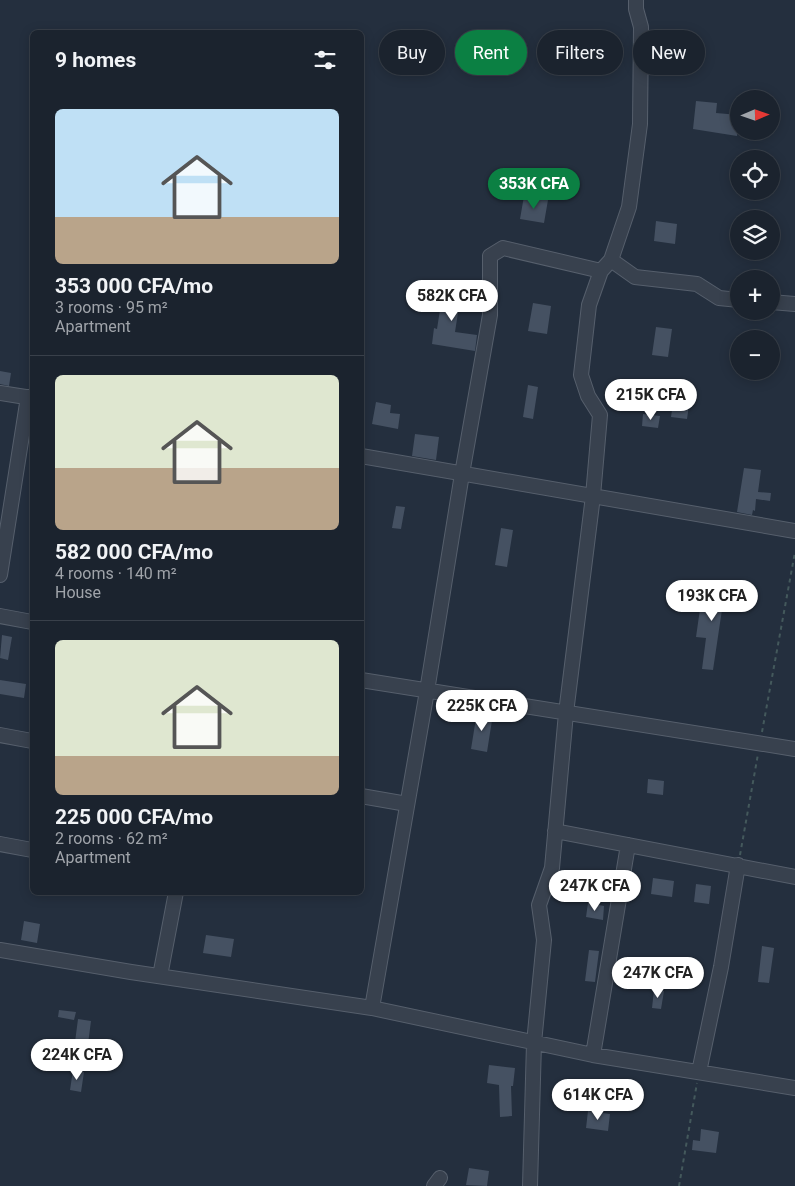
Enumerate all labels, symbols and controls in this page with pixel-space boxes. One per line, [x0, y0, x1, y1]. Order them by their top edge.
chip: Buy [379, 30, 445, 75]
chip: Rent [455, 30, 527, 75]
chip: Filters [537, 30, 623, 75]
chip: New [633, 30, 705, 75]
icon: filters [311, 46, 339, 74]
text: 9 homes [55, 48, 136, 72]
north arrow [730, 90, 780, 140]
map controls [730, 90, 780, 380]
icon: home [152, 142, 242, 232]
button: locate [730, 150, 780, 200]
pin: 353K CFA [482, 168, 586, 210]
text: 353K CFA [499, 174, 569, 193]
button: layers [730, 210, 780, 260]
button: + [730, 270, 780, 320]
text: 353 000 CFA/mo [55, 274, 213, 298]
pin: 582K CFA [400, 280, 504, 322]
text: 582K CFA [417, 286, 487, 305]
text: 3 rooms · 95 m² [55, 298, 168, 317]
text: Apartment [55, 317, 131, 336]
button: − [730, 330, 780, 380]
pin: 215K CFA [599, 378, 703, 421]
text: 215K CFA [616, 385, 686, 404]
icon: home [152, 407, 242, 497]
text: 582 000 CFA/mo [55, 540, 213, 564]
text: 4 rooms · 140 m² [55, 564, 177, 583]
pin: 193K CFA [660, 580, 764, 622]
text: House [55, 583, 101, 602]
text: 193K CFA [677, 586, 747, 605]
icon: home [152, 672, 242, 762]
pin: 225K CFA [430, 690, 534, 732]
text: 225K CFA [447, 696, 517, 715]
text: 225 000 CFA/mo [55, 805, 213, 829]
text: 2 rooms · 62 m² [55, 829, 168, 848]
text: Apartment [55, 848, 131, 867]
pin: 247K CFA [543, 870, 647, 912]
text: 247K CFA [560, 876, 630, 895]
pin: 247K CFA [606, 956, 710, 999]
text: 247K CFA [623, 963, 693, 982]
pin: 224K CFA [25, 1038, 129, 1081]
text: 224K CFA [42, 1045, 112, 1064]
pin: 614K CFA [546, 1078, 650, 1121]
text: 614K CFA [563, 1085, 633, 1104]

